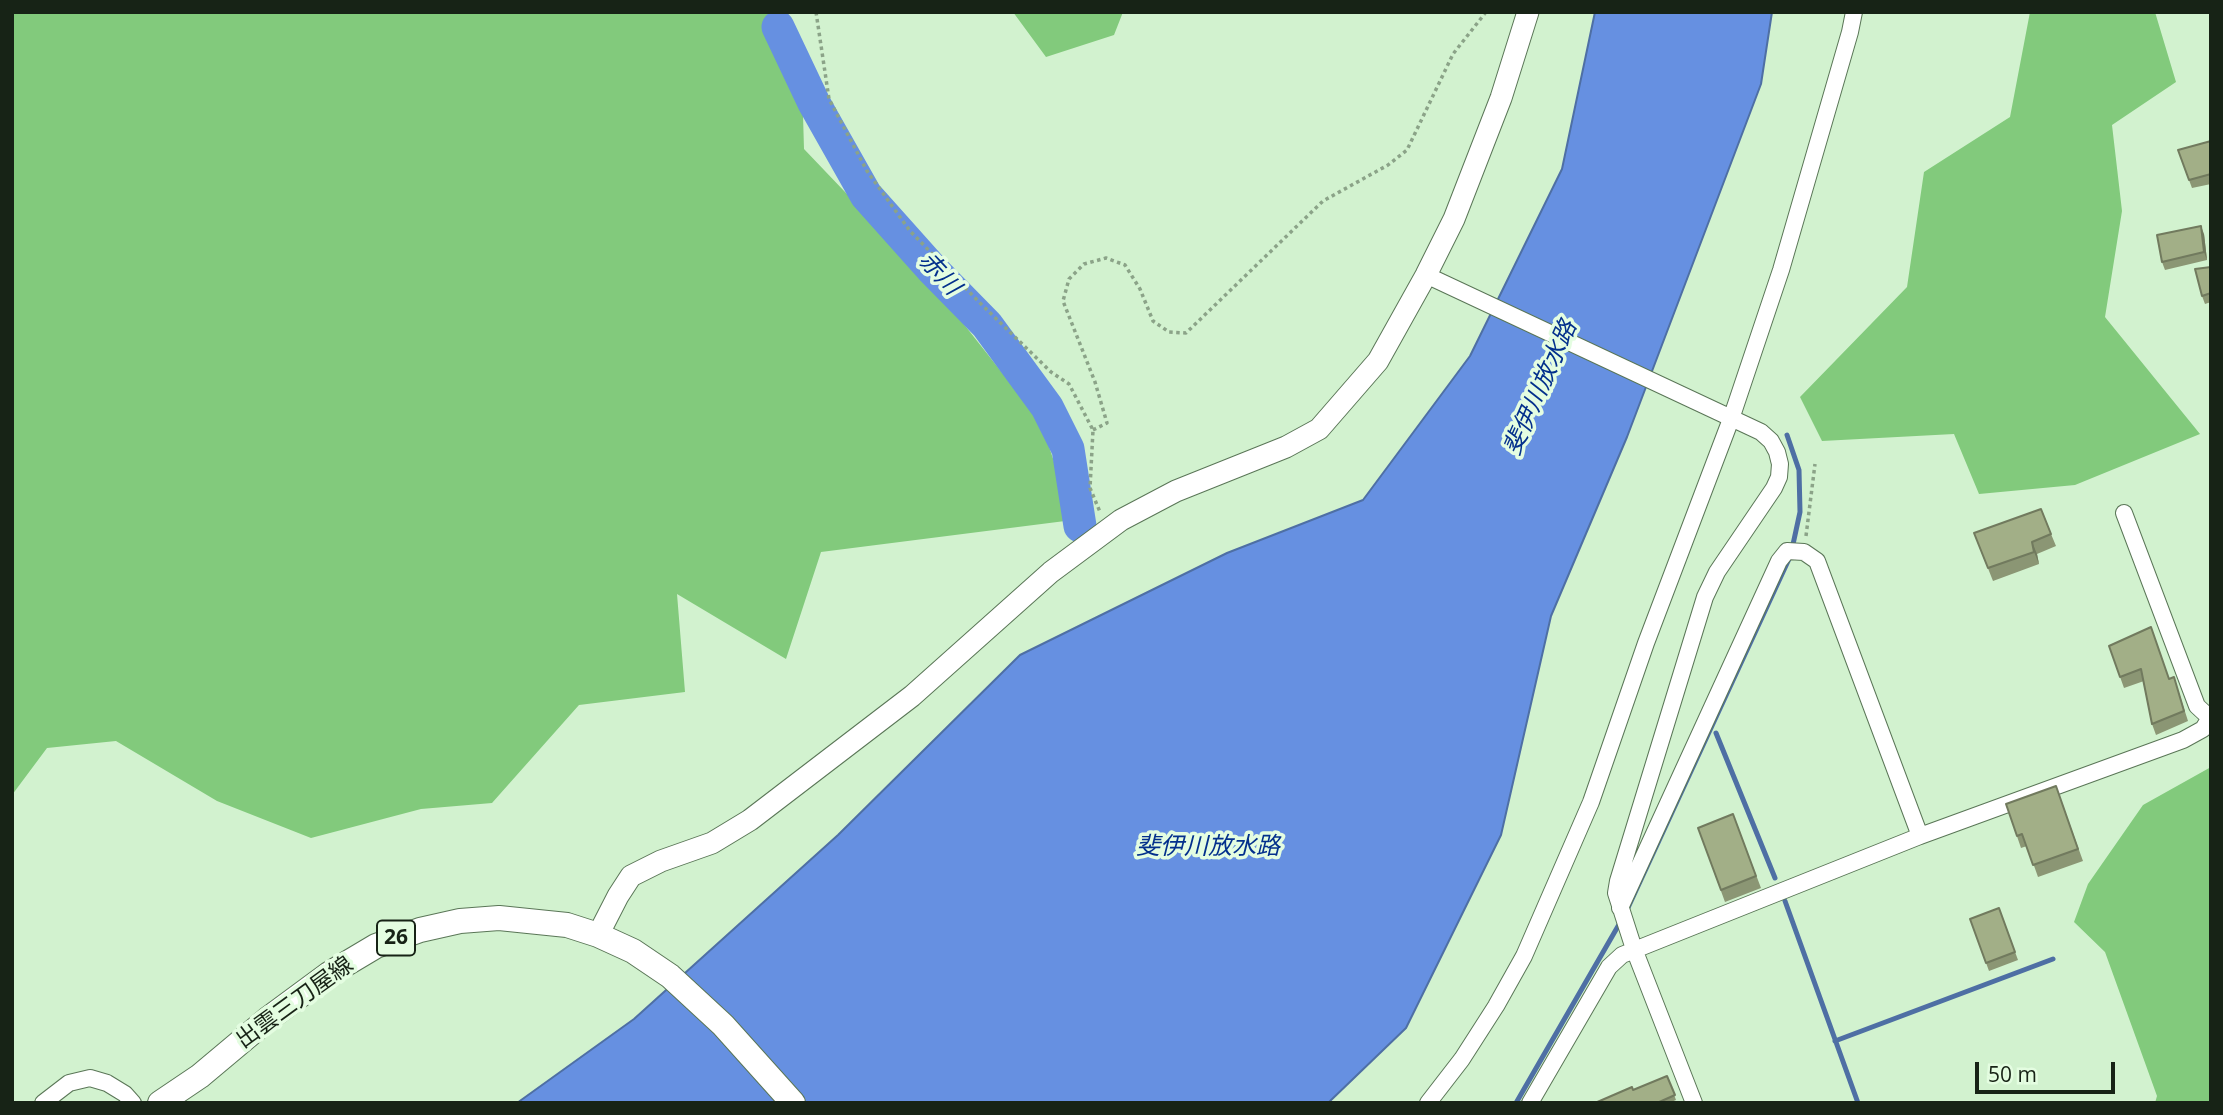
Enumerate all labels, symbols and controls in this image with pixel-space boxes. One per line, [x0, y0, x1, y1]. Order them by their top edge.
water label: 赤川 [912, 247, 966, 301]
water label: 斐伊川放水路 [1499, 316, 1583, 460]
water label: 斐伊川放水路 [1136, 833, 1280, 861]
road number: 26 [377, 920, 415, 956]
street label: 出雲三刀屋線 [231, 951, 359, 1055]
scale bar [1978, 1048, 2118, 1092]
text: 50 m [1988, 1060, 2037, 1088]

